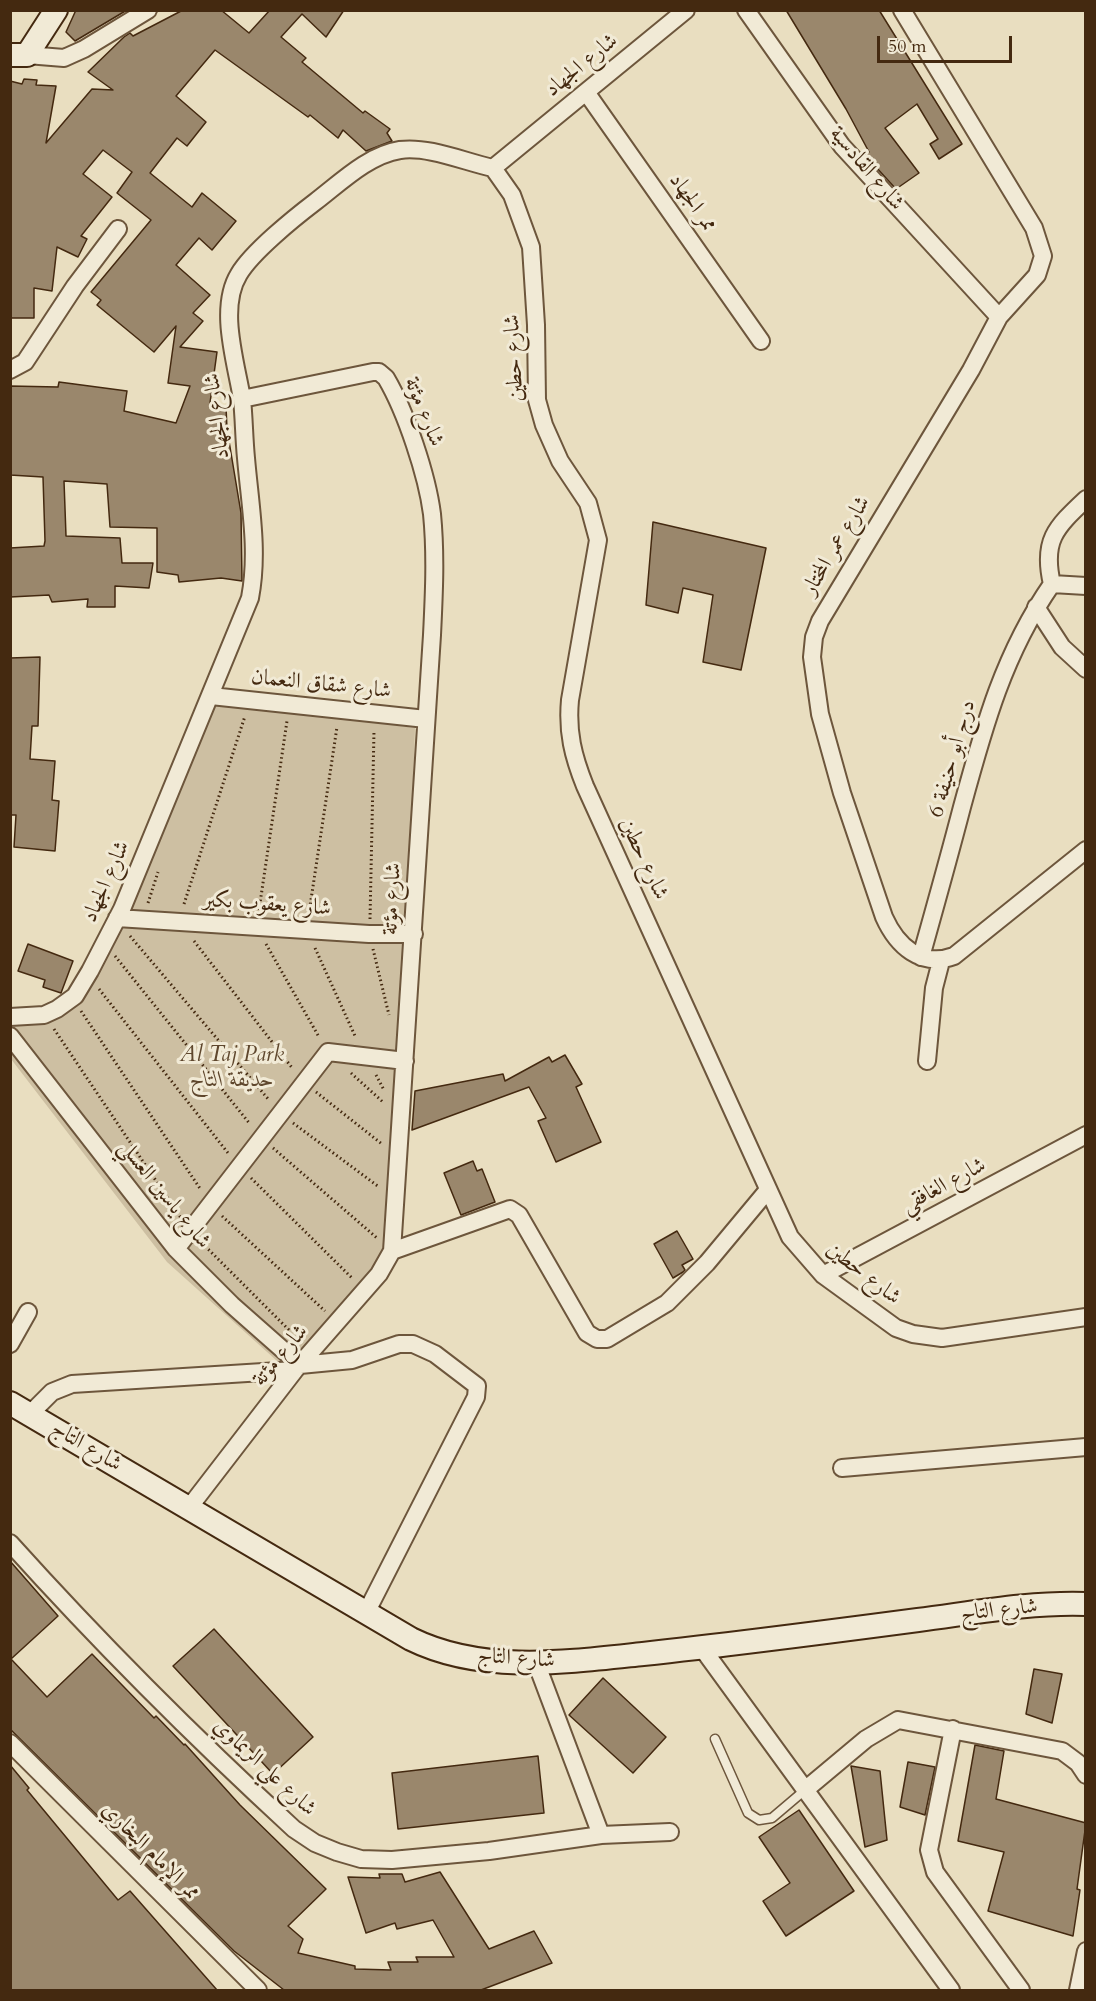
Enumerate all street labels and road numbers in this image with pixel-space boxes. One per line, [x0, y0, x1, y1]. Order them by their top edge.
street label: شارع الجهاد [540, 29, 624, 103]
street label: شارع القادسية [823, 121, 909, 217]
street label: ممر الجهاد [662, 169, 722, 237]
street label: شارع حطين [500, 314, 530, 402]
street label: شارع الجهاد [200, 372, 236, 460]
street label: شارع مؤتة [397, 373, 449, 451]
street label: شارع عمر المختار [797, 492, 877, 600]
street label: شارع شقاق النعمان [250, 665, 392, 705]
street label: درج أبو حنيفة 6 [924, 697, 982, 821]
street label: شارع حطين [613, 814, 673, 904]
street label: شارع الجهاد [77, 837, 137, 927]
street label: شارع مؤتة [378, 862, 408, 936]
street label: شارع يعقوب بكير [202, 887, 332, 923]
street label: شارع ياسين العسلي [112, 1135, 216, 1255]
street label: شارع الغافقي [897, 1153, 991, 1219]
street label: شارع حطين [820, 1237, 906, 1311]
street label: شارع مؤتة [248, 1320, 314, 1392]
street label: شارع التاج [46, 1416, 126, 1478]
street label: شارع التاج [959, 1594, 1039, 1628]
street label: شارع التاج [476, 1643, 556, 1675]
street label: شارع علي الريماوي [207, 1714, 321, 1822]
street label: ممر الإمام البخاري [95, 1797, 205, 1907]

